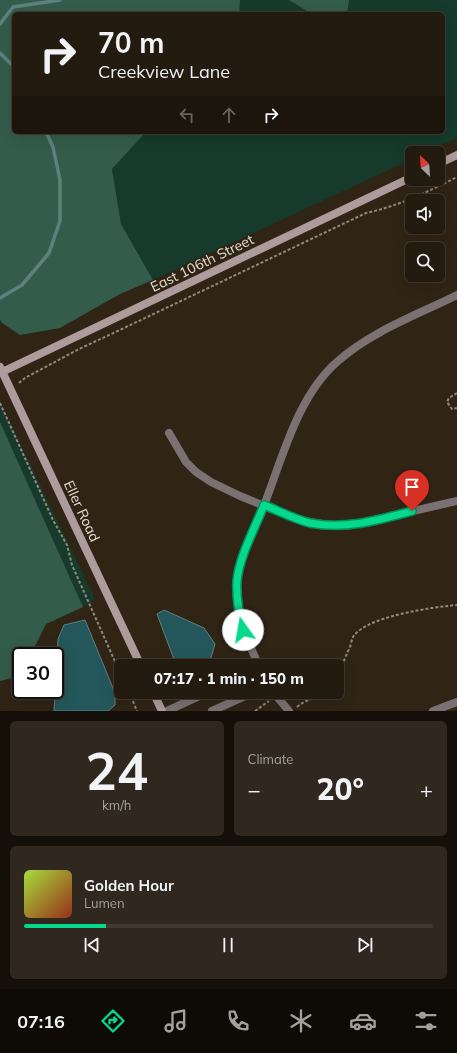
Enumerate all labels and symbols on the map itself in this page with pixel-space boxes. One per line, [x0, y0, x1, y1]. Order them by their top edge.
north arrow [405, 146, 445, 186]
street label: East 106th Street [147, 230, 257, 296]
pin [395, 470, 429, 511]
street label: Eller Road [60, 477, 104, 545]
position arrow [222, 609, 264, 651]
speed limit sign: 30 [12, 647, 64, 699]

